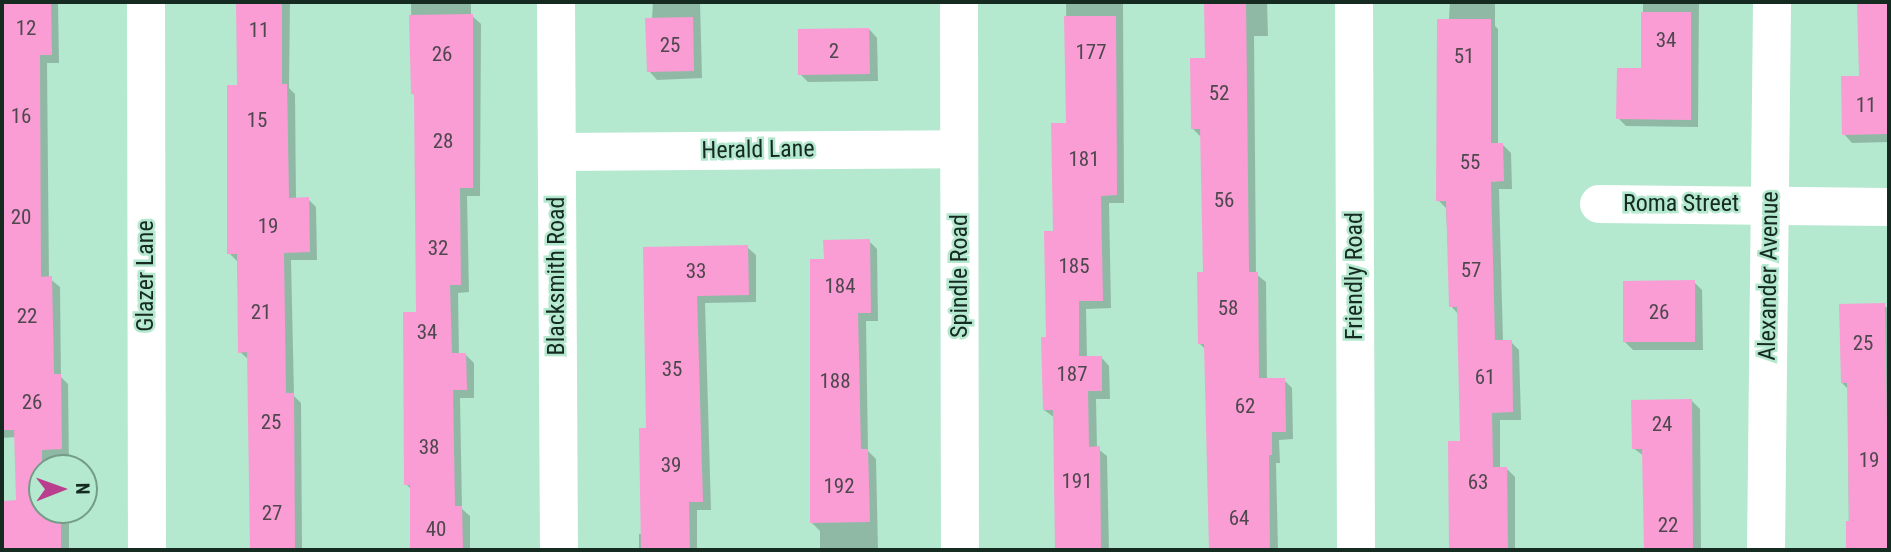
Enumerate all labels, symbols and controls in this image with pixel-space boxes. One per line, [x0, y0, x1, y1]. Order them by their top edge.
house number: 12 [16, 15, 36, 41]
house number: 11 [249, 17, 269, 43]
house number: 34 [1656, 27, 1676, 53]
house number: 25 [660, 32, 680, 58]
house number: 2 [829, 38, 839, 64]
house number: 177 [1075, 39, 1107, 65]
house number: 26 [432, 41, 452, 67]
house number: 51 [1454, 43, 1474, 69]
house number: 52 [1209, 80, 1229, 106]
house number: 11 [1856, 92, 1876, 118]
house number: 16 [11, 103, 31, 129]
house number: 15 [247, 107, 267, 133]
house number: 28 [433, 128, 453, 154]
street label: Herald Lane [701, 135, 815, 165]
house number: 181 [1068, 146, 1100, 172]
house number: 55 [1460, 149, 1480, 175]
house number: 56 [1214, 187, 1234, 213]
street label: Roma Street [1623, 190, 1739, 218]
street label: Alexander Avenue [1753, 191, 1785, 361]
street label: Blacksmith Road [543, 197, 571, 355]
house number: 20 [11, 204, 31, 230]
street label: Friendly Road [1341, 212, 1369, 340]
house number: 19 [258, 213, 278, 239]
street label: Spindle Road [946, 214, 974, 338]
street label: Glazer Lane [132, 220, 160, 332]
house number: 32 [428, 235, 448, 261]
house number: 185 [1058, 253, 1090, 279]
house number: 57 [1461, 257, 1481, 283]
house number: 33 [686, 258, 706, 284]
house number: 184 [824, 273, 856, 299]
house number: 58 [1218, 295, 1238, 321]
house number: 21 [251, 299, 271, 325]
house number: 26 [1649, 299, 1669, 325]
house number: 22 [17, 303, 37, 329]
house number: 34 [417, 319, 437, 345]
house number: 25 [1853, 330, 1873, 356]
house number: 35 [662, 356, 682, 382]
house number: 187 [1056, 361, 1088, 387]
house number: 61 [1475, 364, 1495, 390]
house number: 188 [819, 368, 851, 394]
house number: 26 [22, 389, 42, 415]
house number: 62 [1235, 393, 1255, 419]
house number: 25 [261, 409, 281, 435]
house number: 24 [1652, 411, 1672, 437]
house number: 38 [419, 434, 439, 460]
house number: 19 [1859, 447, 1879, 473]
house number: 39 [661, 452, 681, 478]
north arrow [28, 454, 98, 524]
house number: 191 [1061, 468, 1093, 494]
house number: 63 [1468, 469, 1488, 495]
house number: 192 [823, 473, 855, 499]
text: N [71, 483, 94, 495]
house number: 27 [262, 500, 282, 526]
house number: 64 [1229, 505, 1249, 531]
house number: 22 [1658, 512, 1678, 538]
house number: 40 [426, 516, 446, 542]

